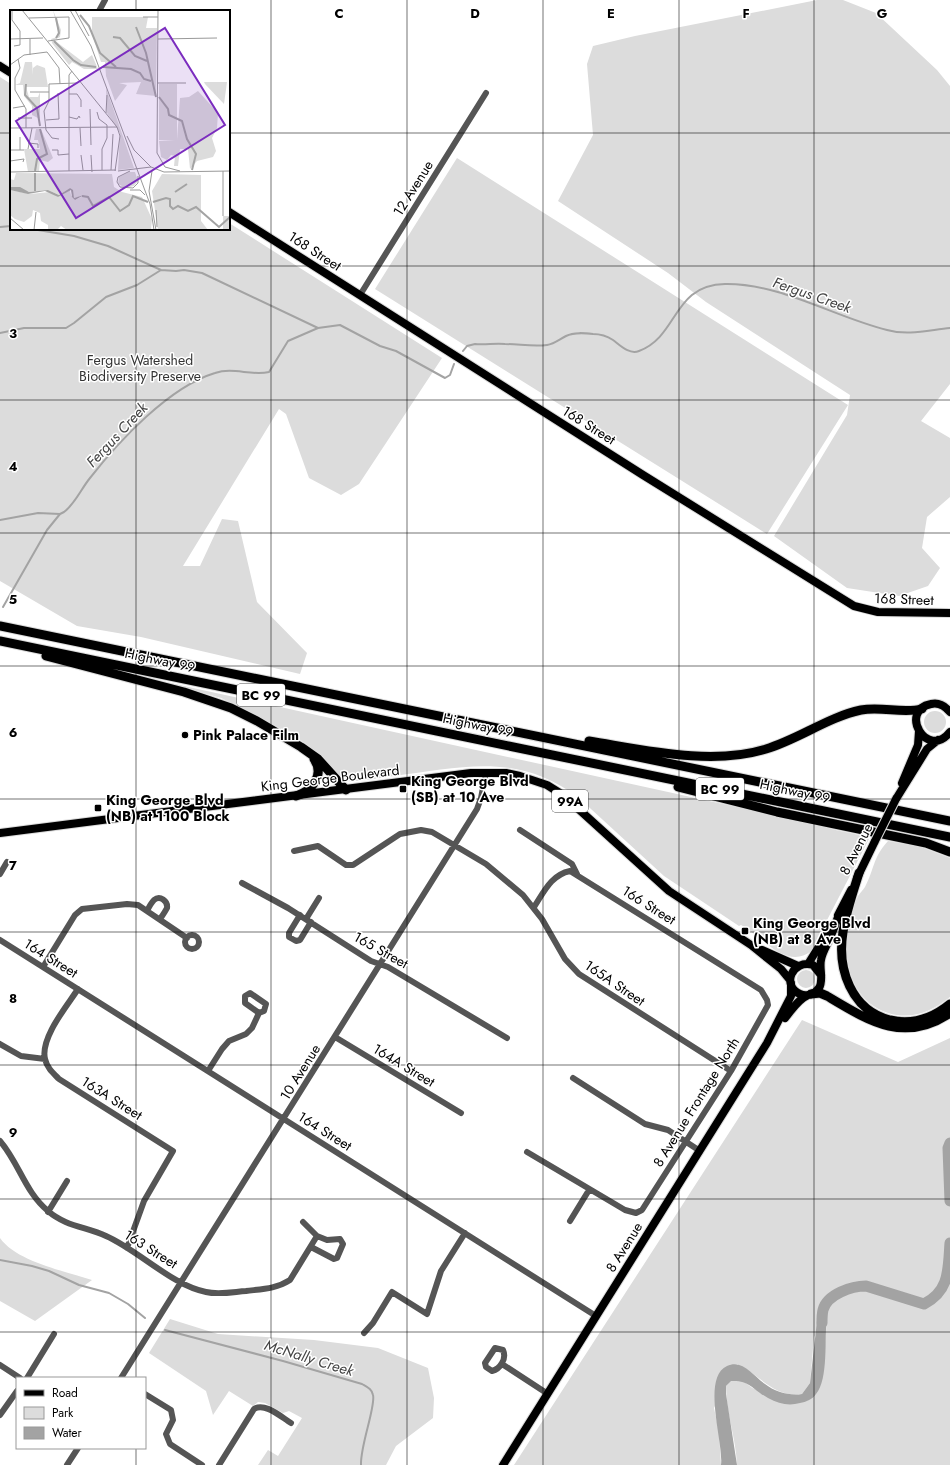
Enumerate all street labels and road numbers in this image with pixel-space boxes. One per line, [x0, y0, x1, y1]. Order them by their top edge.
street label: 12 Avenue [388, 156, 438, 220]
street label: 168 Street [285, 226, 346, 276]
street label: 168 Street [558, 401, 620, 450]
street label: 168 Street [874, 588, 935, 610]
street label: Highway 99 [123, 643, 197, 677]
road number: BC 99 [237, 684, 285, 706]
street label: Highway 99 [441, 708, 515, 742]
street label: King George Boulevard [260, 760, 400, 796]
street label: Highway 99 [758, 774, 832, 808]
road number: BC 99 [696, 778, 744, 800]
road number: 99A [552, 790, 588, 812]
street label: 8 Avenue [834, 820, 878, 878]
street label: 166 Street [618, 881, 680, 930]
street label: 165 Street [350, 927, 413, 974]
street label: 164 Street [20, 934, 82, 983]
street label: 165A Street [581, 955, 650, 1011]
street label: 8 Avenue Frontage North [648, 1033, 744, 1171]
street label: 164A Street [369, 1039, 439, 1092]
street label: 10 Avenue [275, 1040, 325, 1104]
street label: 163A Street [78, 1071, 147, 1125]
street label: 164 Street [294, 1107, 356, 1156]
street label: 8 Avenue [601, 1218, 647, 1276]
street label: 163 Street [120, 1225, 182, 1274]

